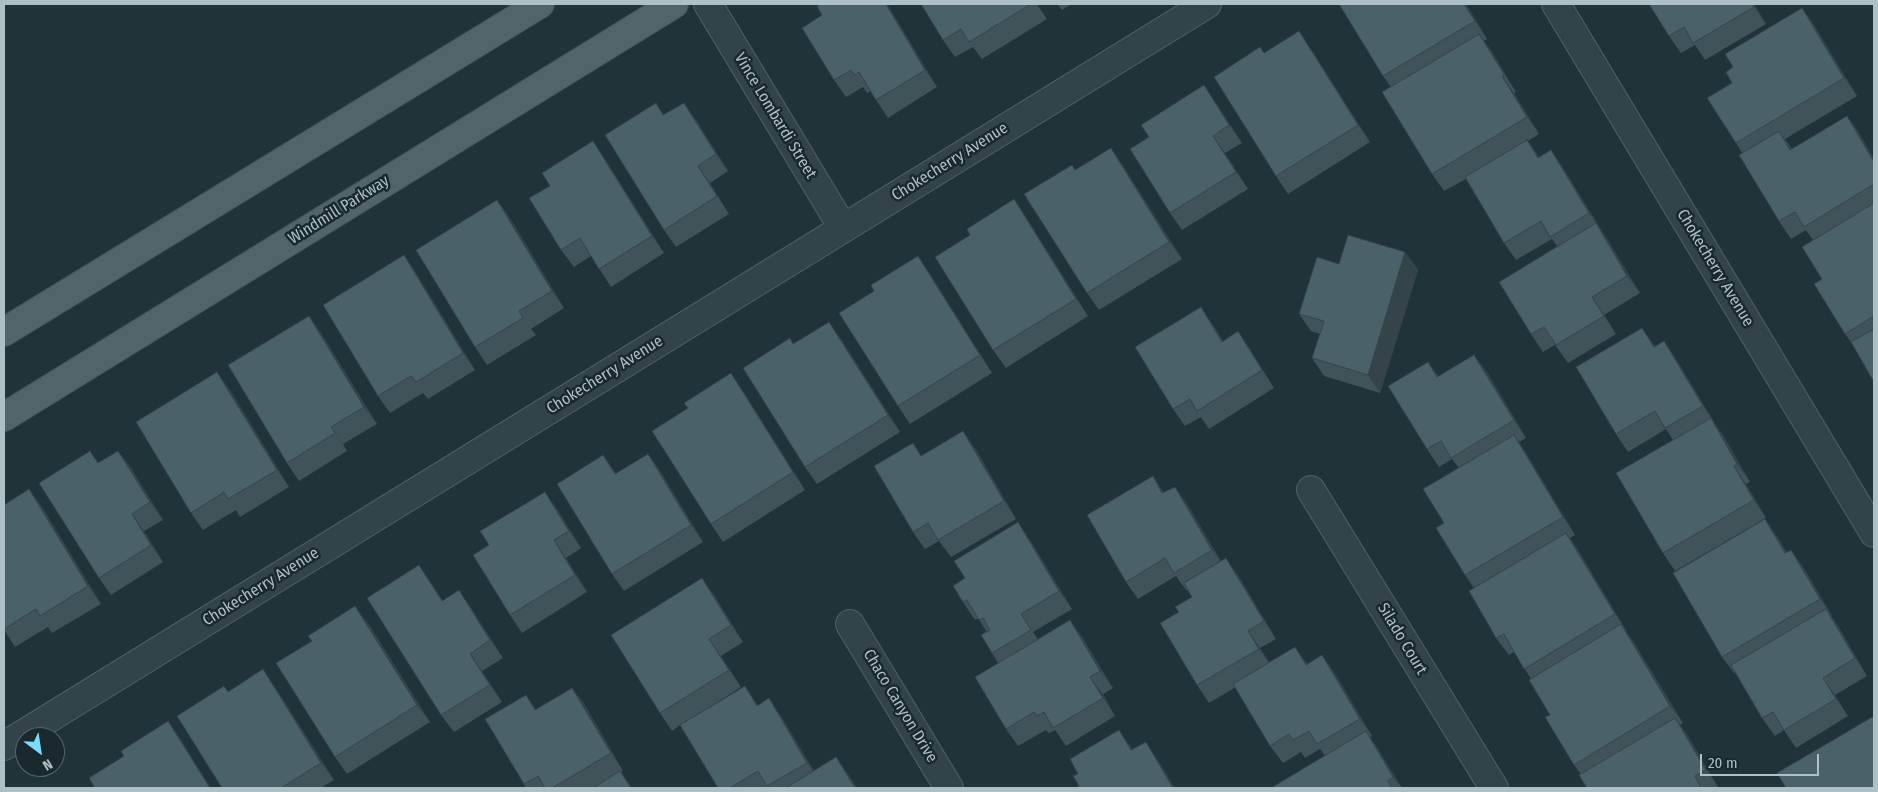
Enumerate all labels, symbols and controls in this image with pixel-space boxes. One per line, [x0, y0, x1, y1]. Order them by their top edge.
street label: Vince Lombardi Street [730, 50, 820, 182]
street label: Chokecherry Avenue [888, 119, 1012, 205]
street label: Windmill Parkway [285, 171, 393, 249]
street label: Chokecherry Avenue [1672, 206, 1758, 330]
street label: Chokecherry Avenue [543, 332, 667, 418]
street label: Chokecherry Avenue [199, 544, 323, 630]
street label: Silado Court [1373, 600, 1431, 678]
street label: Chaco Canyon Drive [859, 646, 941, 766]
north arrow [15, 727, 65, 777]
scale bar [1703, 744, 1822, 776]
text: 20 m [1708, 754, 1738, 772]
text: N [40, 755, 55, 774]

